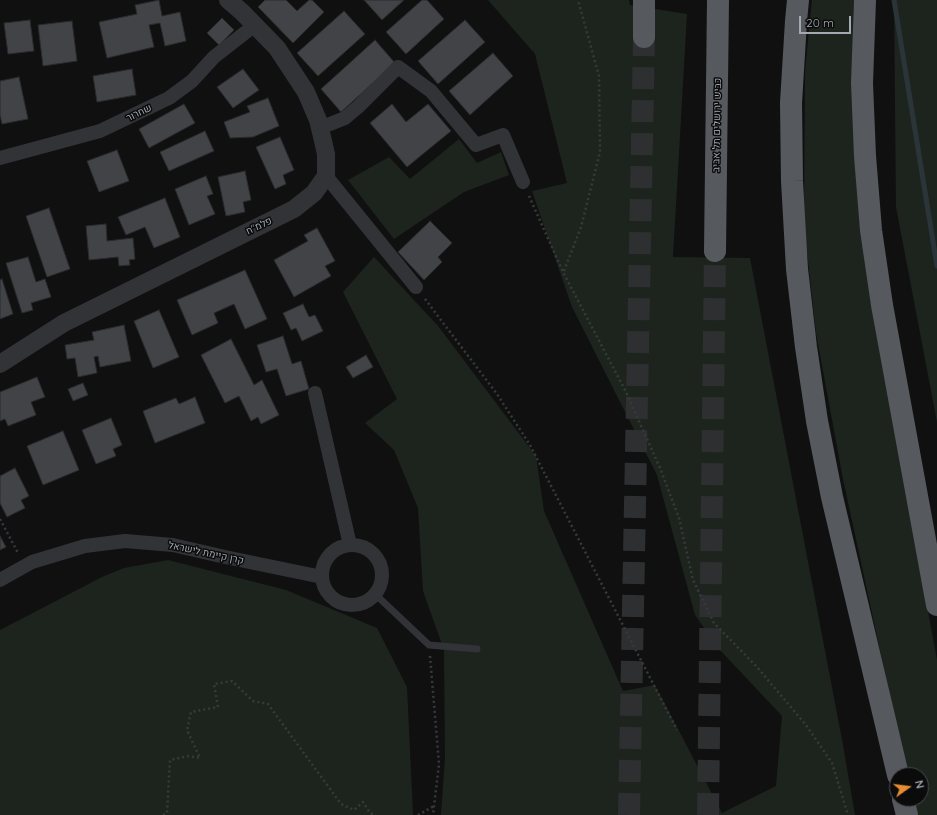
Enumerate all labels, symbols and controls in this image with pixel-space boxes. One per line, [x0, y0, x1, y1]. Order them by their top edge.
scale bar [801, 8, 853, 34]
text: 20 m [806, 15, 834, 30]
street label: כביש ירושלים תל אביב [710, 78, 724, 172]
street label: שחרור [124, 102, 154, 124]
street label: פלמ"ח [244, 215, 274, 237]
street label: קרן קיימת לישראל [167, 539, 245, 567]
north arrow [889, 767, 929, 807]
text: N [912, 779, 927, 790]

